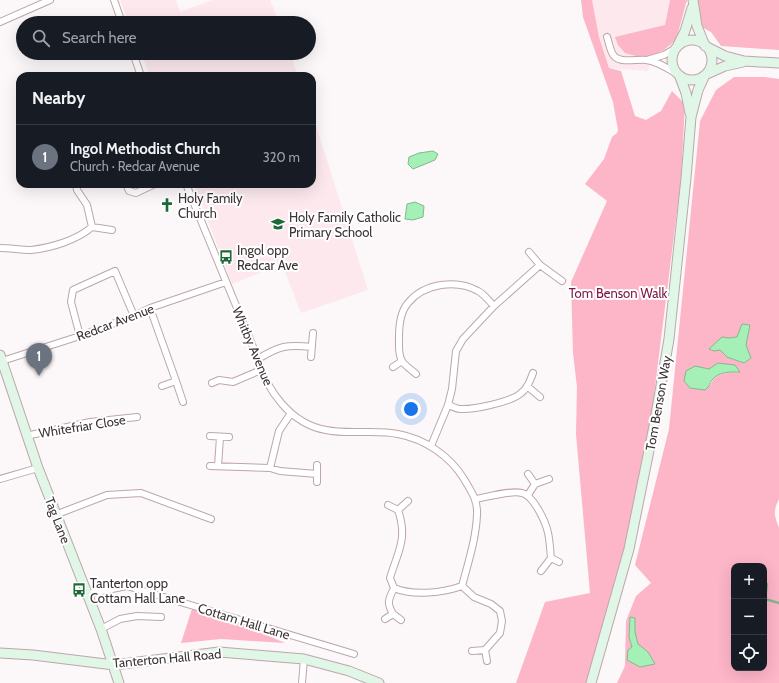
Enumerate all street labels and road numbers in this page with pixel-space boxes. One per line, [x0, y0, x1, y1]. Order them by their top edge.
street label: Redcar Avenue [74, 300, 156, 344]
street label: Whitby Avenue [229, 304, 277, 388]
street label: Tom Benson Way [642, 354, 674, 452]
street label: Whitefriar Close [37, 411, 127, 441]
street label: Tag Lane [42, 495, 74, 546]
street label: Cottam Hall Lane [196, 599, 292, 643]
street label: Tanterton Hall Road [112, 645, 222, 671]

